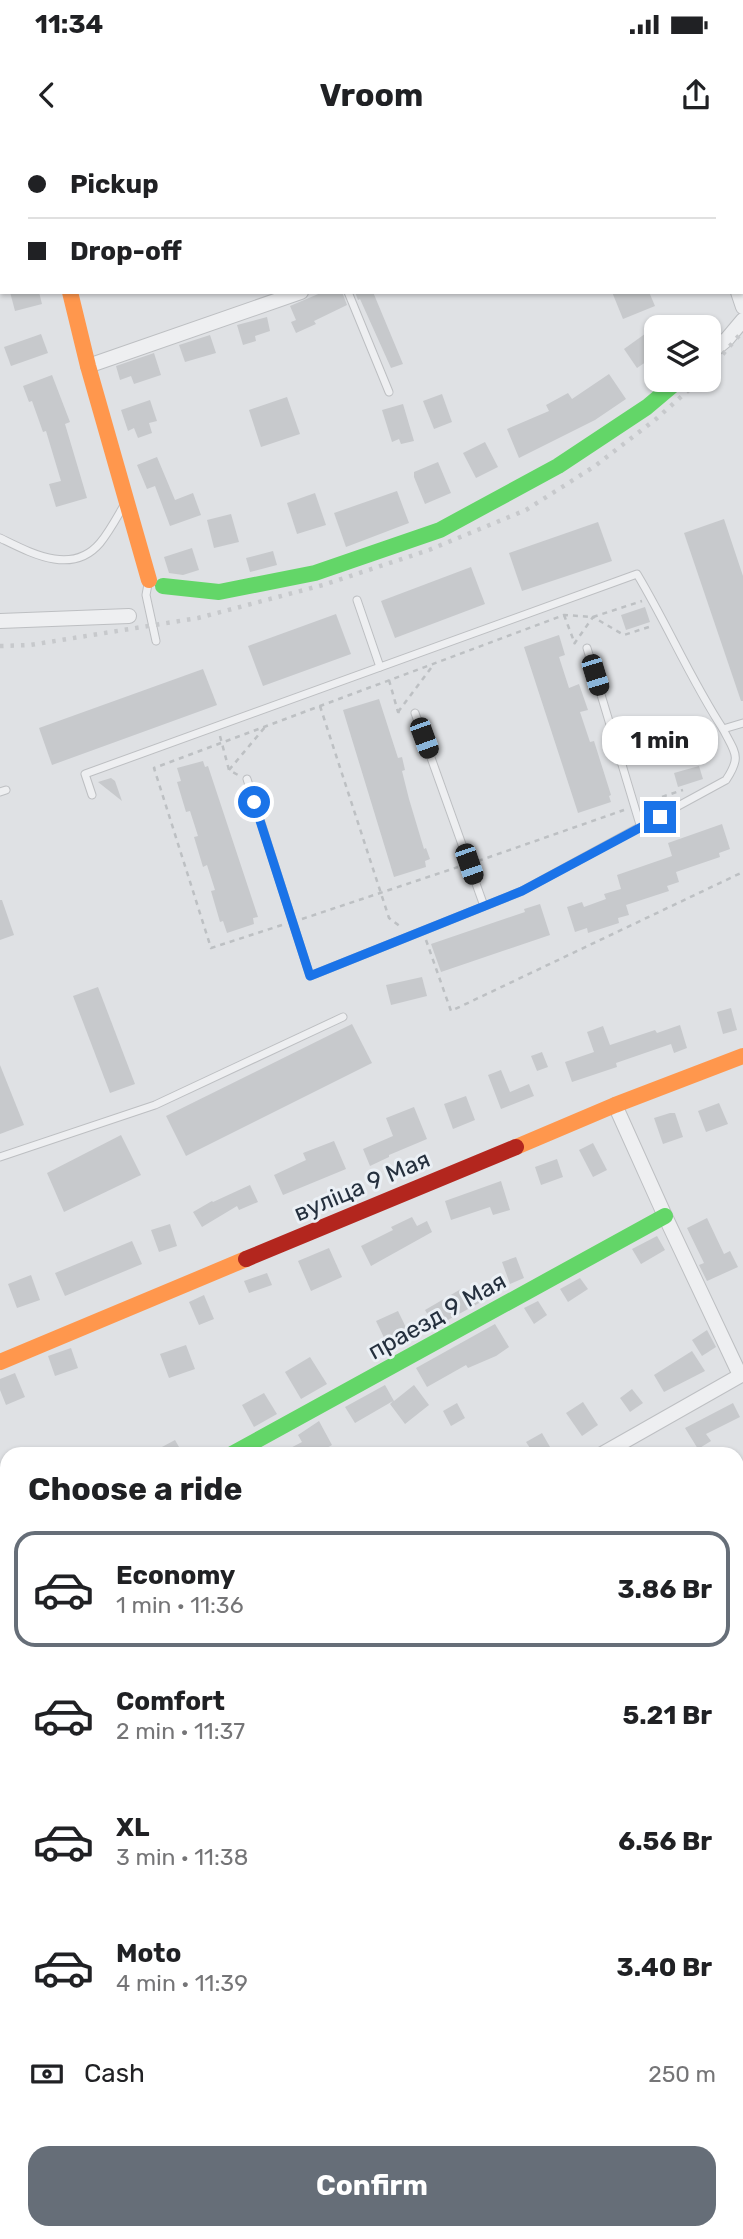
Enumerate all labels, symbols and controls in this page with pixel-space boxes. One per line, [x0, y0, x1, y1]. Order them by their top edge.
text: 11:34 [35, 9, 103, 40]
icon: back [28, 76, 66, 114]
text: Vroom [320, 76, 423, 114]
icon: share [677, 76, 715, 114]
text: Pickup [70, 169, 159, 200]
text: Drop-off [70, 236, 182, 267]
map controls [644, 315, 721, 392]
button: layers [644, 315, 721, 392]
car [579, 652, 612, 698]
car [407, 715, 442, 761]
callout: 1 min [602, 716, 718, 764]
text: 1 min [631, 726, 689, 754]
route start [238, 786, 270, 818]
route end [644, 801, 676, 833]
car [453, 841, 486, 887]
street label: вуліца 9 Мая [290, 1145, 434, 1227]
street label: праезд 9 Мая [363, 1267, 511, 1365]
text: Choose a ride [28, 1470, 242, 1508]
icon: car [32, 1558, 95, 1621]
text: Economy [116, 1560, 235, 1591]
text: 3.86 Br [617, 1574, 712, 1605]
text: 1 min · 11:36 [116, 1591, 244, 1619]
icon: car [32, 1684, 95, 1747]
text: Comfort [116, 1686, 225, 1717]
text: 5.21 Br [622, 1700, 712, 1731]
text: 2 min · 11:37 [116, 1717, 245, 1745]
icon: car [32, 1810, 95, 1873]
text: XL [116, 1812, 149, 1843]
text: 6.56 Br [618, 1826, 712, 1857]
text: 3 min · 11:38 [116, 1843, 248, 1871]
icon: car [32, 1936, 95, 1999]
text: Moto [116, 1938, 181, 1969]
text: 3.40 Br [617, 1952, 712, 1983]
text: 4 min · 11:39 [116, 1969, 248, 1997]
icon: cash [28, 2055, 66, 2093]
text: Cash [84, 2058, 145, 2089]
text: 250 m [648, 2060, 716, 2088]
button: Confirm [28, 2146, 716, 2226]

